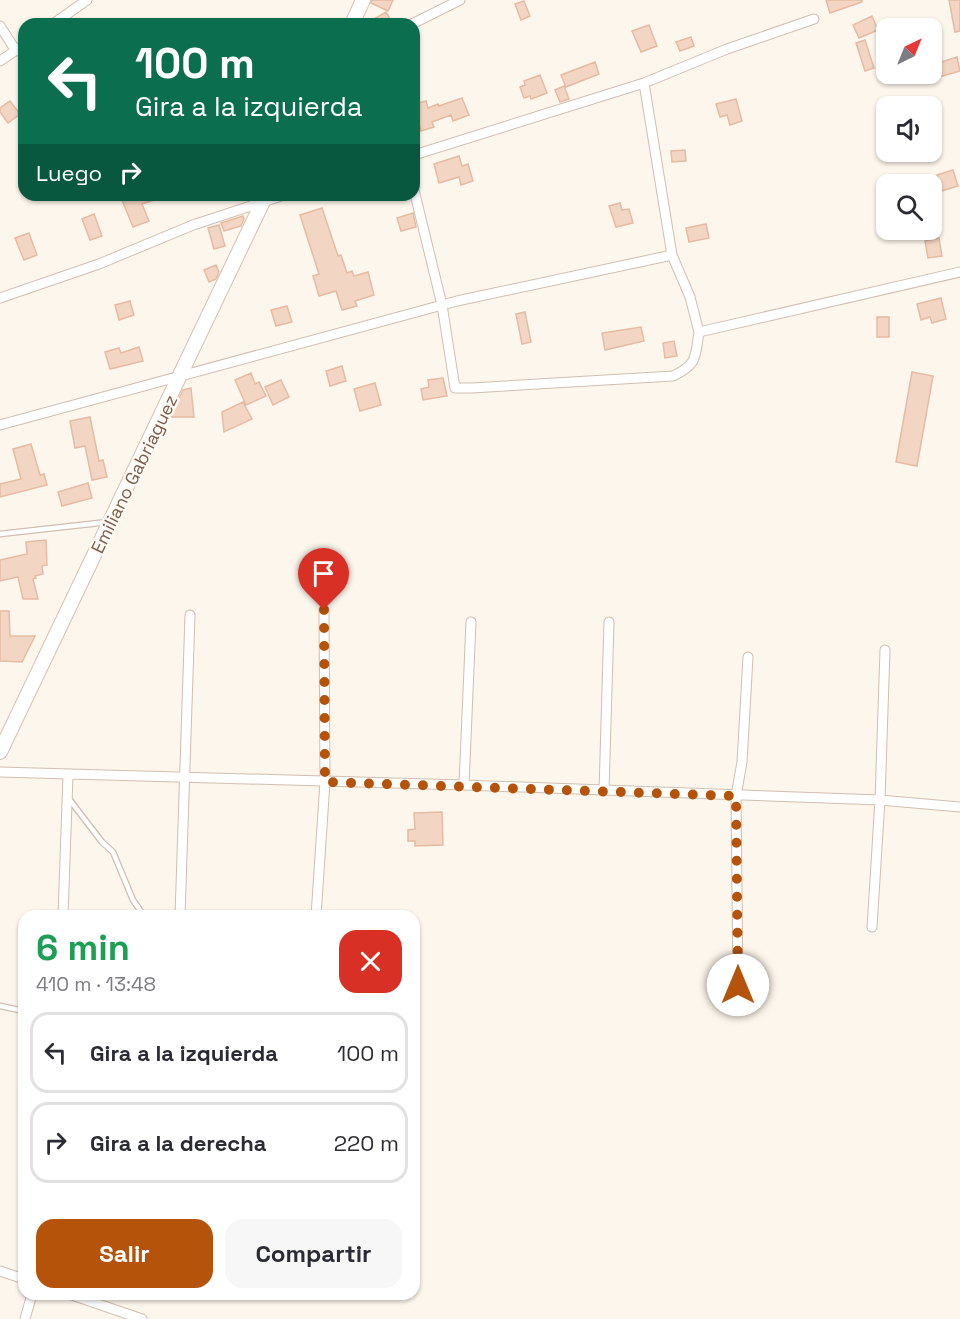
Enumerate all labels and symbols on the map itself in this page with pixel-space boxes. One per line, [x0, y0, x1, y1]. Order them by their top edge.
north arrow [876, 18, 942, 84]
street label: Emiliano Gabriaguez [86, 391, 182, 557]
pin [298, 548, 349, 610]
position arrow [706, 953, 770, 1017]

